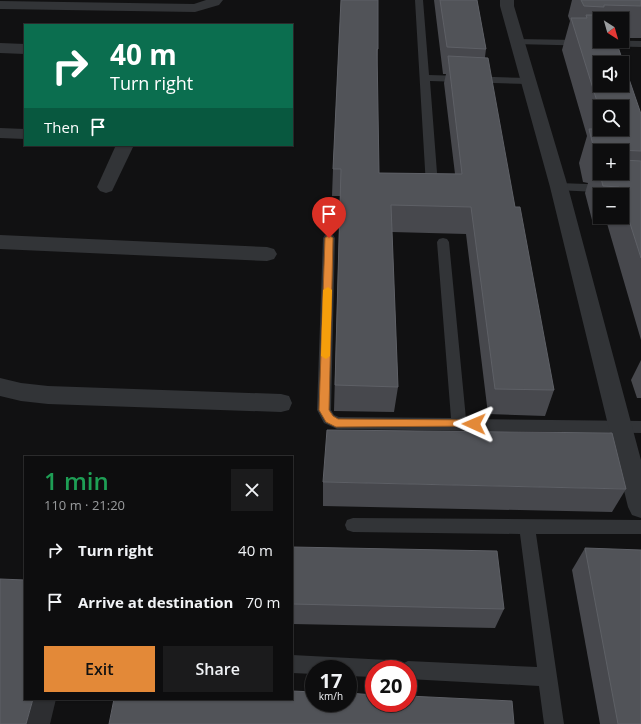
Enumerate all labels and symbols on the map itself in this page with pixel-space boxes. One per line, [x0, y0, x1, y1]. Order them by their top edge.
north arrow [593, 12, 629, 48]
pin [312, 197, 346, 238]
position arrow [453, 403, 495, 445]
speed limit sign: 20 [365, 660, 417, 712]

